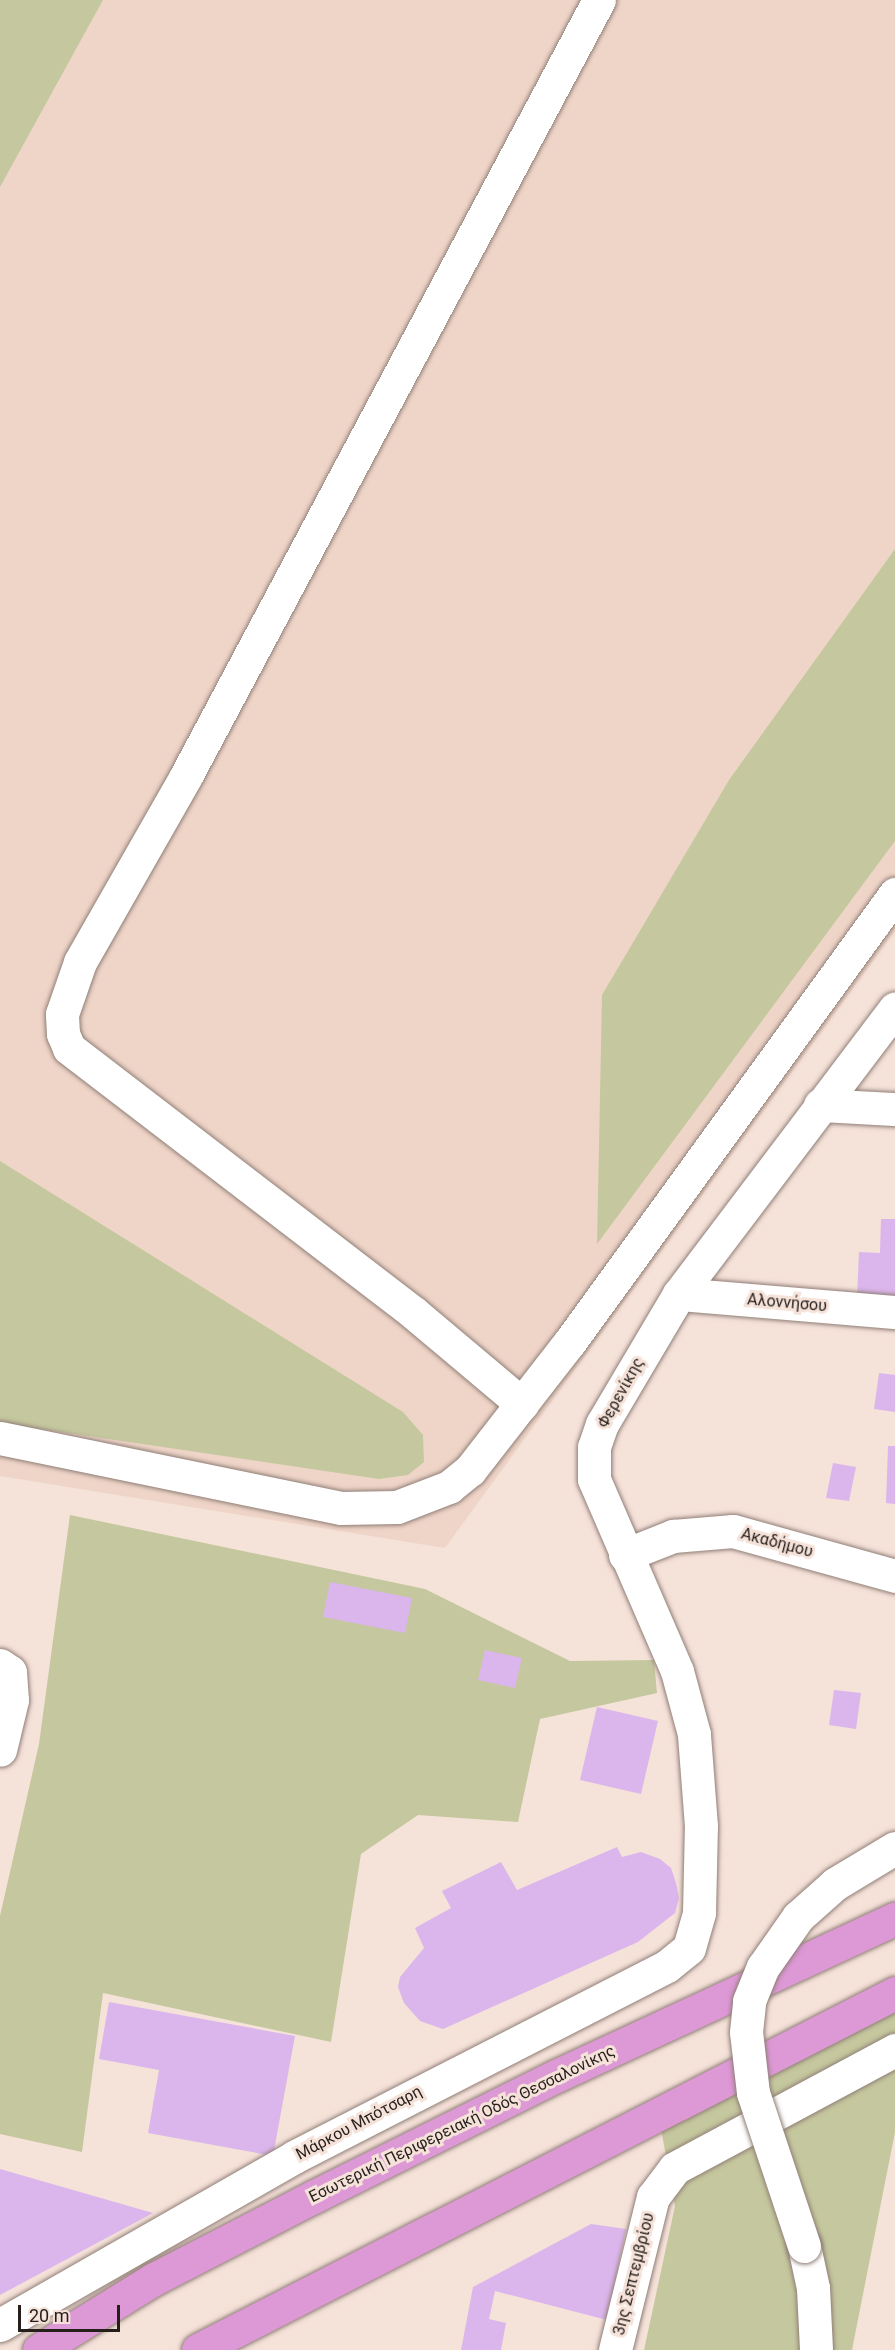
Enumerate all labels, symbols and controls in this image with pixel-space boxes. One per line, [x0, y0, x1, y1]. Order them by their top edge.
street label: Αλοννήσου [746, 1290, 828, 1316]
street label: Φερενίκης [594, 1355, 648, 1431]
street label: Ακαδήμου [739, 1524, 815, 1562]
street label: Εσωτερική Περιφερειακή Οδός Θεσσαλονίκης [306, 2041, 618, 2207]
street label: Μάρκου Μπότσαρη [293, 2082, 425, 2164]
street label: 3ης Σεπτεμβρίου [609, 2211, 659, 2337]
scale bar [21, 2293, 123, 2331]
text: 20 m [29, 2305, 69, 2326]

